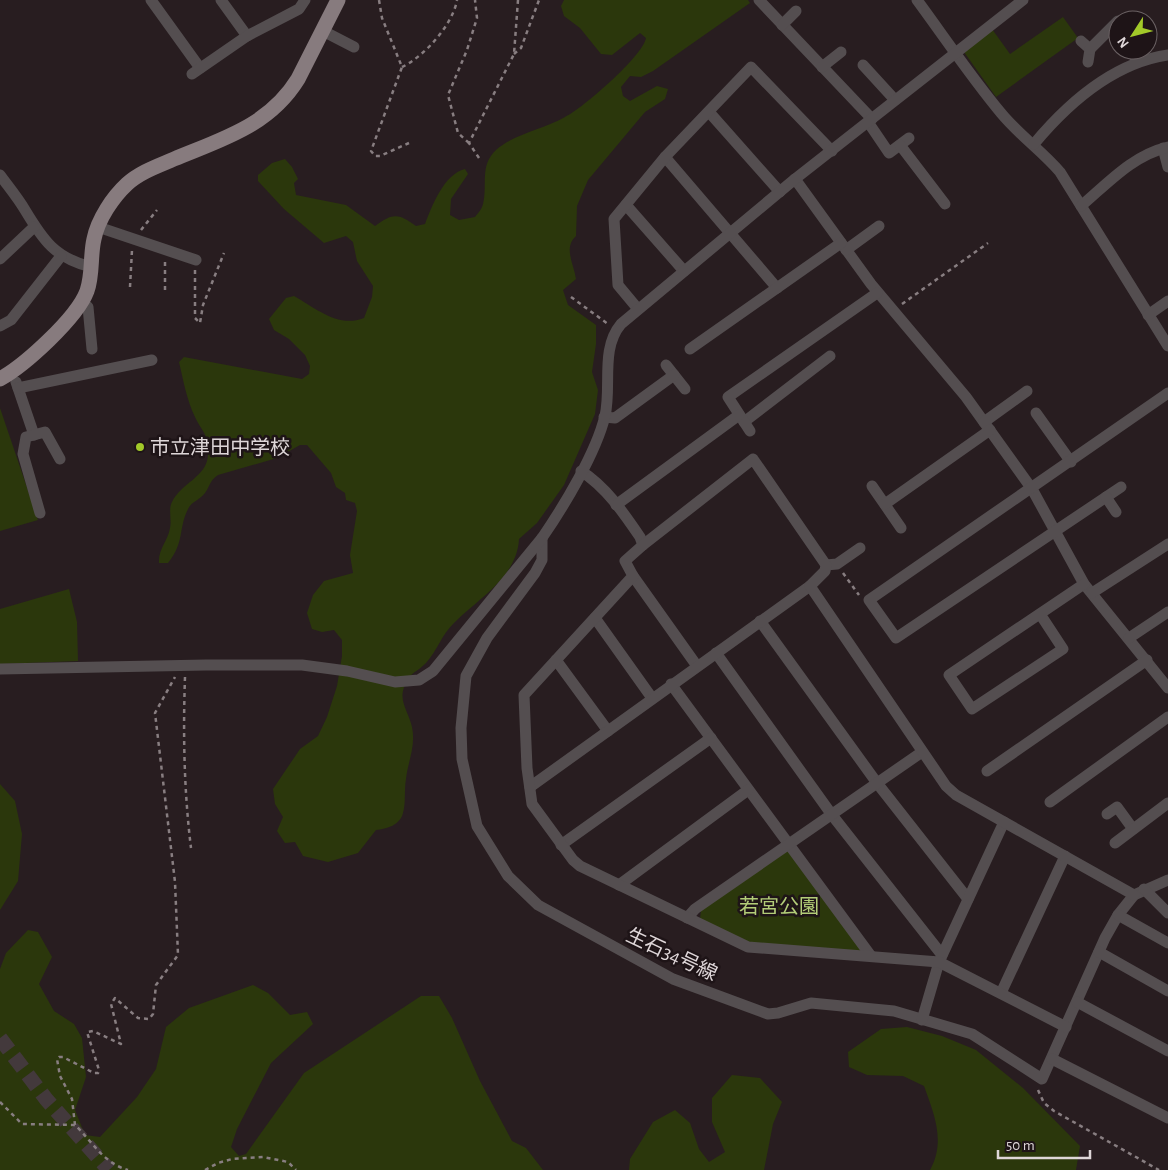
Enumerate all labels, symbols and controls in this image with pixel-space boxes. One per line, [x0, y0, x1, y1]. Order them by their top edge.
north arrow [1108, 10, 1158, 60]
text: N [1115, 34, 1132, 50]
place label: 市立津田中学校 [150, 436, 290, 458]
marker: 市立津田中学校 [134, 441, 146, 453]
park label: 若宮公園 [739, 896, 819, 917]
street label: 生石34号線 [623, 923, 721, 985]
scale bar [998, 1128, 1090, 1160]
text: 50 m [1006, 1138, 1035, 1153]

